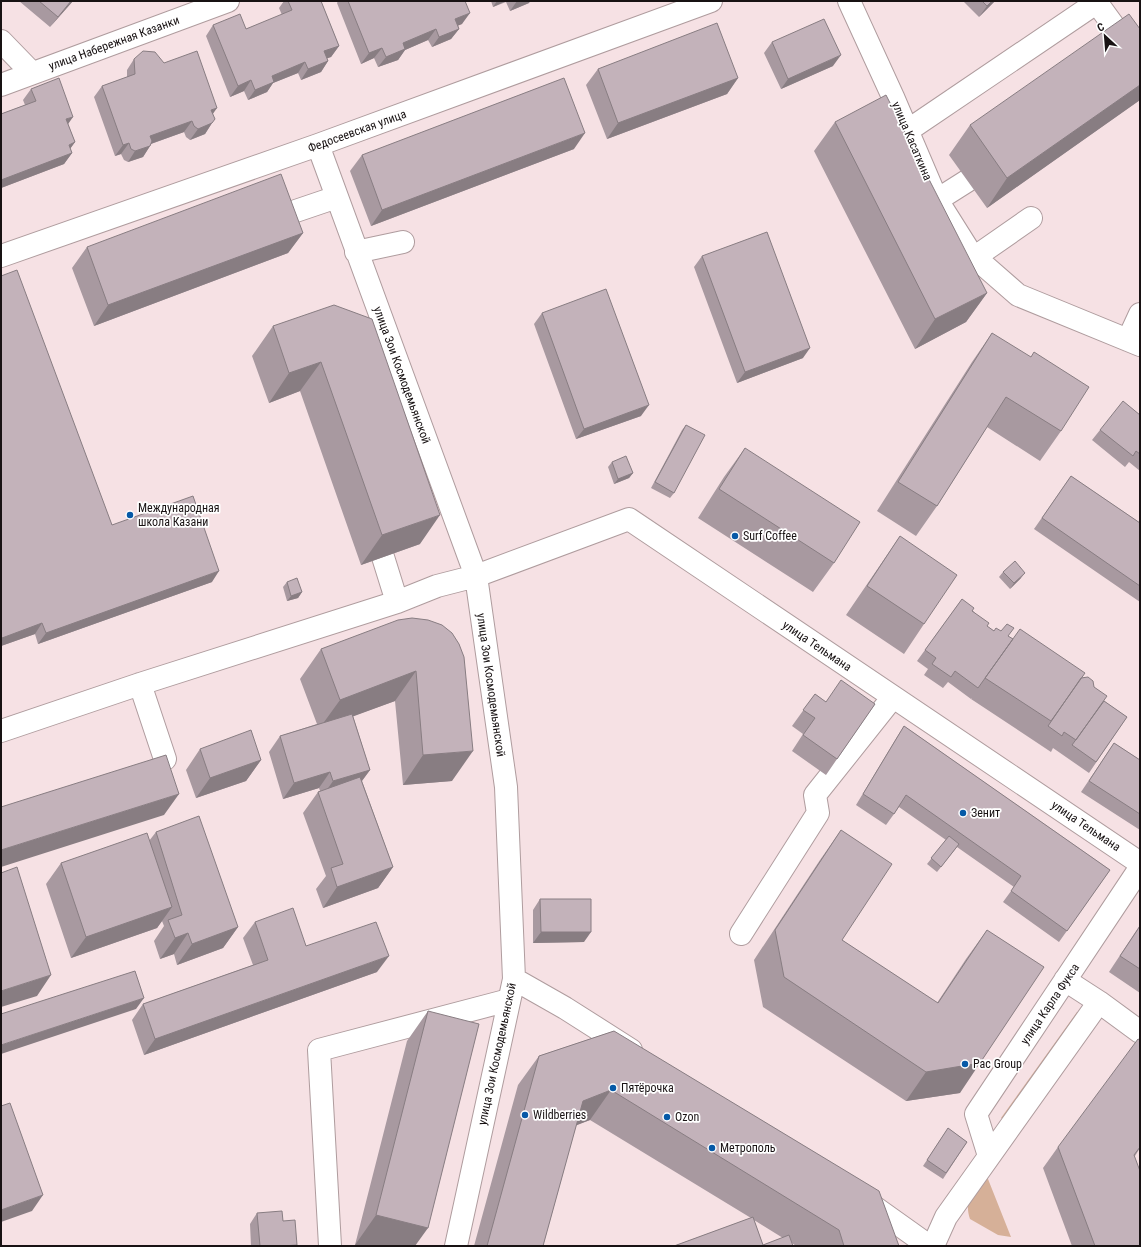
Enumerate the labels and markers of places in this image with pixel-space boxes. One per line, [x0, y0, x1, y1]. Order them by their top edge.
place label: Международная школа Казани [138, 501, 220, 529]
marker: Международная школа Казани [125, 510, 135, 520]
place label: Surf Coffee [743, 529, 797, 543]
marker: Surf Coffee [730, 531, 740, 541]
place label: Зенит [971, 806, 1000, 820]
marker: Зенит [958, 808, 968, 818]
place label: Pac Group [973, 1057, 1022, 1071]
marker: Pac Group [960, 1059, 970, 1069]
place label: Пятёрочка [621, 1081, 674, 1095]
marker: Пятёрочка [608, 1083, 618, 1093]
place label: Wildberries [533, 1108, 586, 1122]
marker: Wildberries [520, 1110, 530, 1120]
place label: Ozon [675, 1110, 699, 1124]
marker: Ozon [662, 1112, 672, 1122]
place label: Метрополь [720, 1141, 776, 1155]
marker: Метрополь [707, 1143, 717, 1153]

